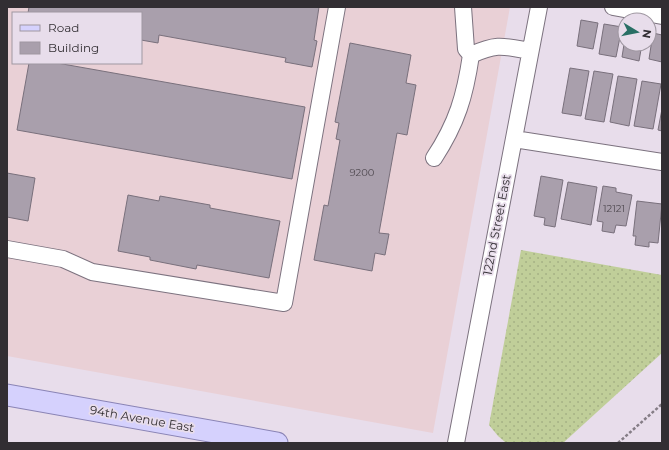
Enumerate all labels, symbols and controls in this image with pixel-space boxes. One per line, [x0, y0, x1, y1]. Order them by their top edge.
legend [12, 12, 142, 64]
north arrow [617, 12, 657, 52]
text: Road [48, 20, 79, 35]
text: N [639, 28, 655, 39]
text: Building [48, 40, 99, 55]
house number: 9200 [350, 166, 375, 179]
street label: 122nd Street East [479, 173, 514, 277]
house number: 12121 [603, 202, 625, 215]
street label: 94th Avenue East [89, 402, 195, 435]

